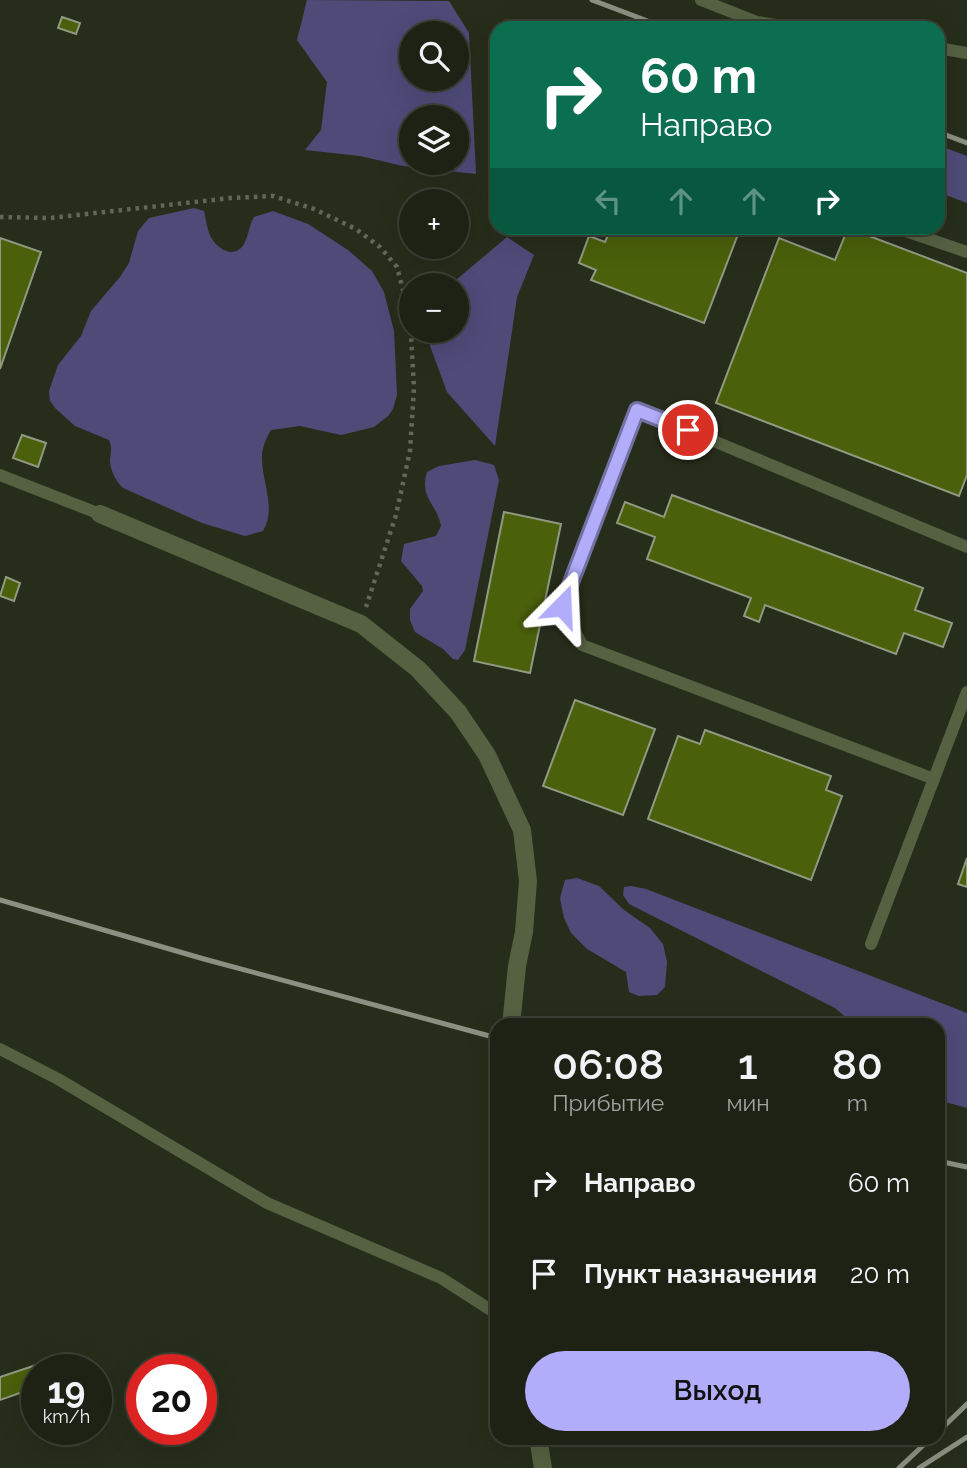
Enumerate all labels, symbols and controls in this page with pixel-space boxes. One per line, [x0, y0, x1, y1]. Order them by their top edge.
map controls [399, 21, 469, 343]
button: search [399, 21, 469, 91]
text: 60 m [640, 47, 757, 104]
icon: right [525, 49, 616, 140]
button: layers [399, 105, 469, 175]
text: Направо [640, 106, 772, 143]
icon: left [589, 182, 627, 220]
icon: ahead [662, 182, 700, 220]
icon: ahead [735, 182, 773, 220]
icon: right [808, 182, 846, 220]
button: + [399, 189, 469, 259]
button: − [399, 273, 469, 343]
pin [658, 400, 718, 460]
icon: arrive [669, 411, 707, 449]
position arrow [525, 569, 599, 643]
text: 06:08 [552, 1040, 664, 1089]
text: 1 [738, 1040, 758, 1089]
text: 80 [832, 1040, 883, 1089]
text: Прибытие [552, 1089, 664, 1116]
text: мин [726, 1089, 770, 1116]
text: m [847, 1089, 868, 1116]
icon: right [525, 1164, 563, 1202]
text: Направо [584, 1168, 695, 1198]
text: 60 m [848, 1168, 910, 1198]
icon: arrive [525, 1255, 563, 1293]
text: Пункт назначения [584, 1259, 817, 1289]
text: 20 m [850, 1259, 910, 1289]
button: Выход [525, 1351, 910, 1431]
speed limit sign: 20 [126, 1354, 217, 1445]
text: 19 [48, 1370, 85, 1411]
text: km/h [43, 1406, 90, 1427]

